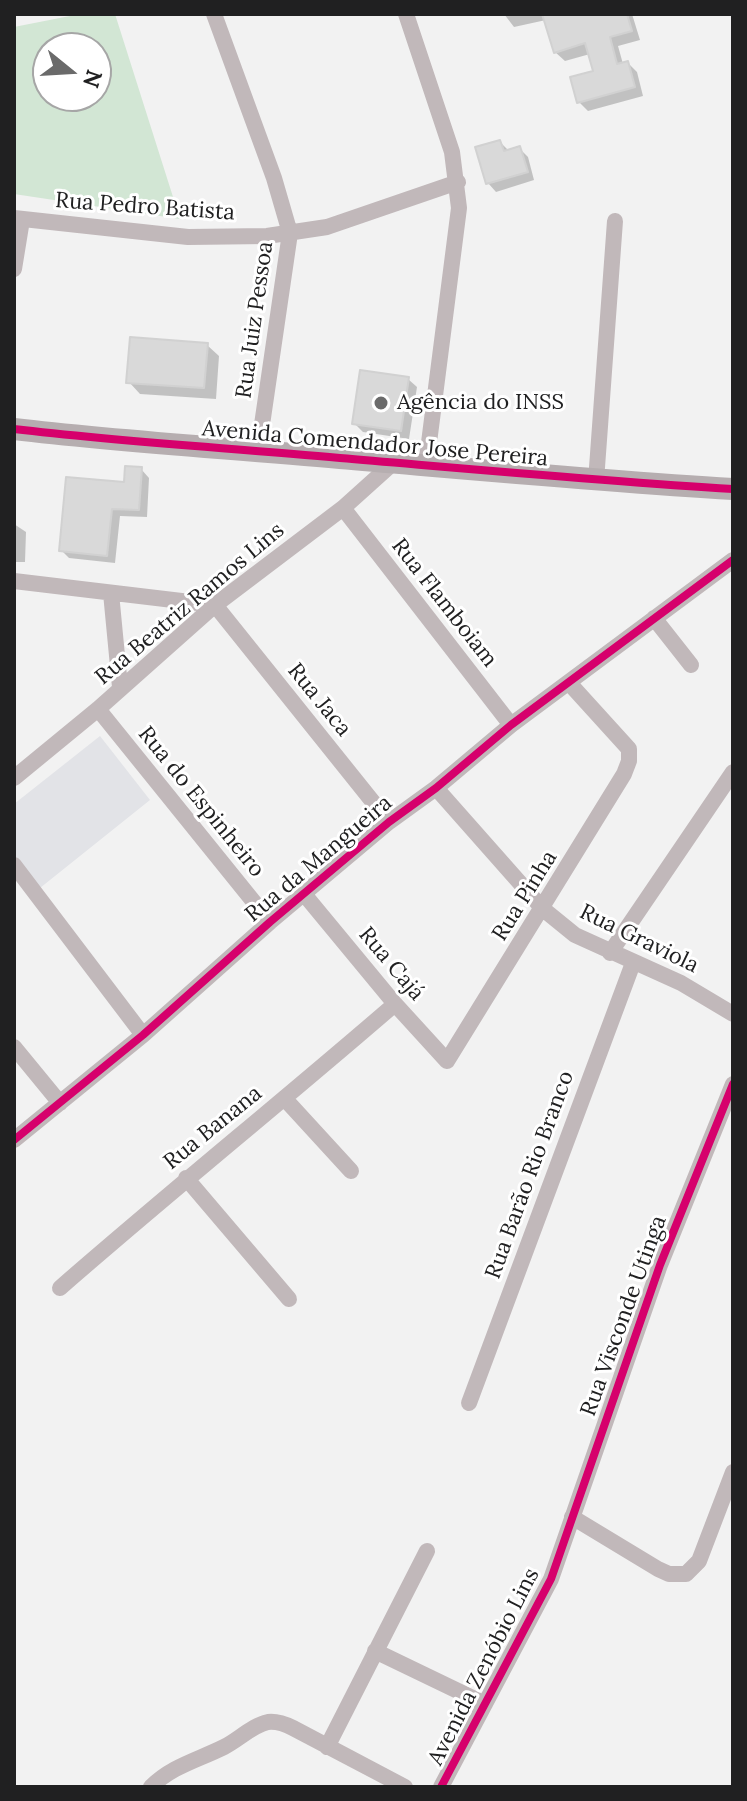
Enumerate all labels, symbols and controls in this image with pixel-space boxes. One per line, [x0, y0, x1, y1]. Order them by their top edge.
north arrow [32, 32, 112, 112]
text: N [77, 66, 109, 91]
street label: Rua Pedro Batista [54, 188, 236, 226]
street label: Rua Juiz Pessoa [231, 240, 279, 400]
place label: Agência do INSS [397, 390, 564, 416]
marker: Agência do INSS [372, 394, 390, 412]
street label: Avenida Comendador Jose Pereira [201, 416, 549, 472]
street label: Rua Beatriz Ramos Lins [90, 517, 290, 691]
street label: Rua Flamboiam [386, 533, 502, 673]
street label: Rua Jaca [282, 658, 356, 742]
street label: Rua do Espinheiro [132, 721, 270, 883]
street label: Rua da Mangueira [240, 790, 398, 928]
street label: Rua Pinha [487, 846, 563, 946]
street label: Rua Graviola [575, 899, 703, 979]
street label: Rua Cajá [353, 922, 429, 1006]
street label: Rua Barão Rio Branco [480, 1067, 580, 1283]
street label: Rua Banana [159, 1080, 267, 1176]
street label: Rua Visconde Utinga [575, 1212, 673, 1420]
street label: Avenida Zenóbio Lins [423, 1564, 545, 1770]

